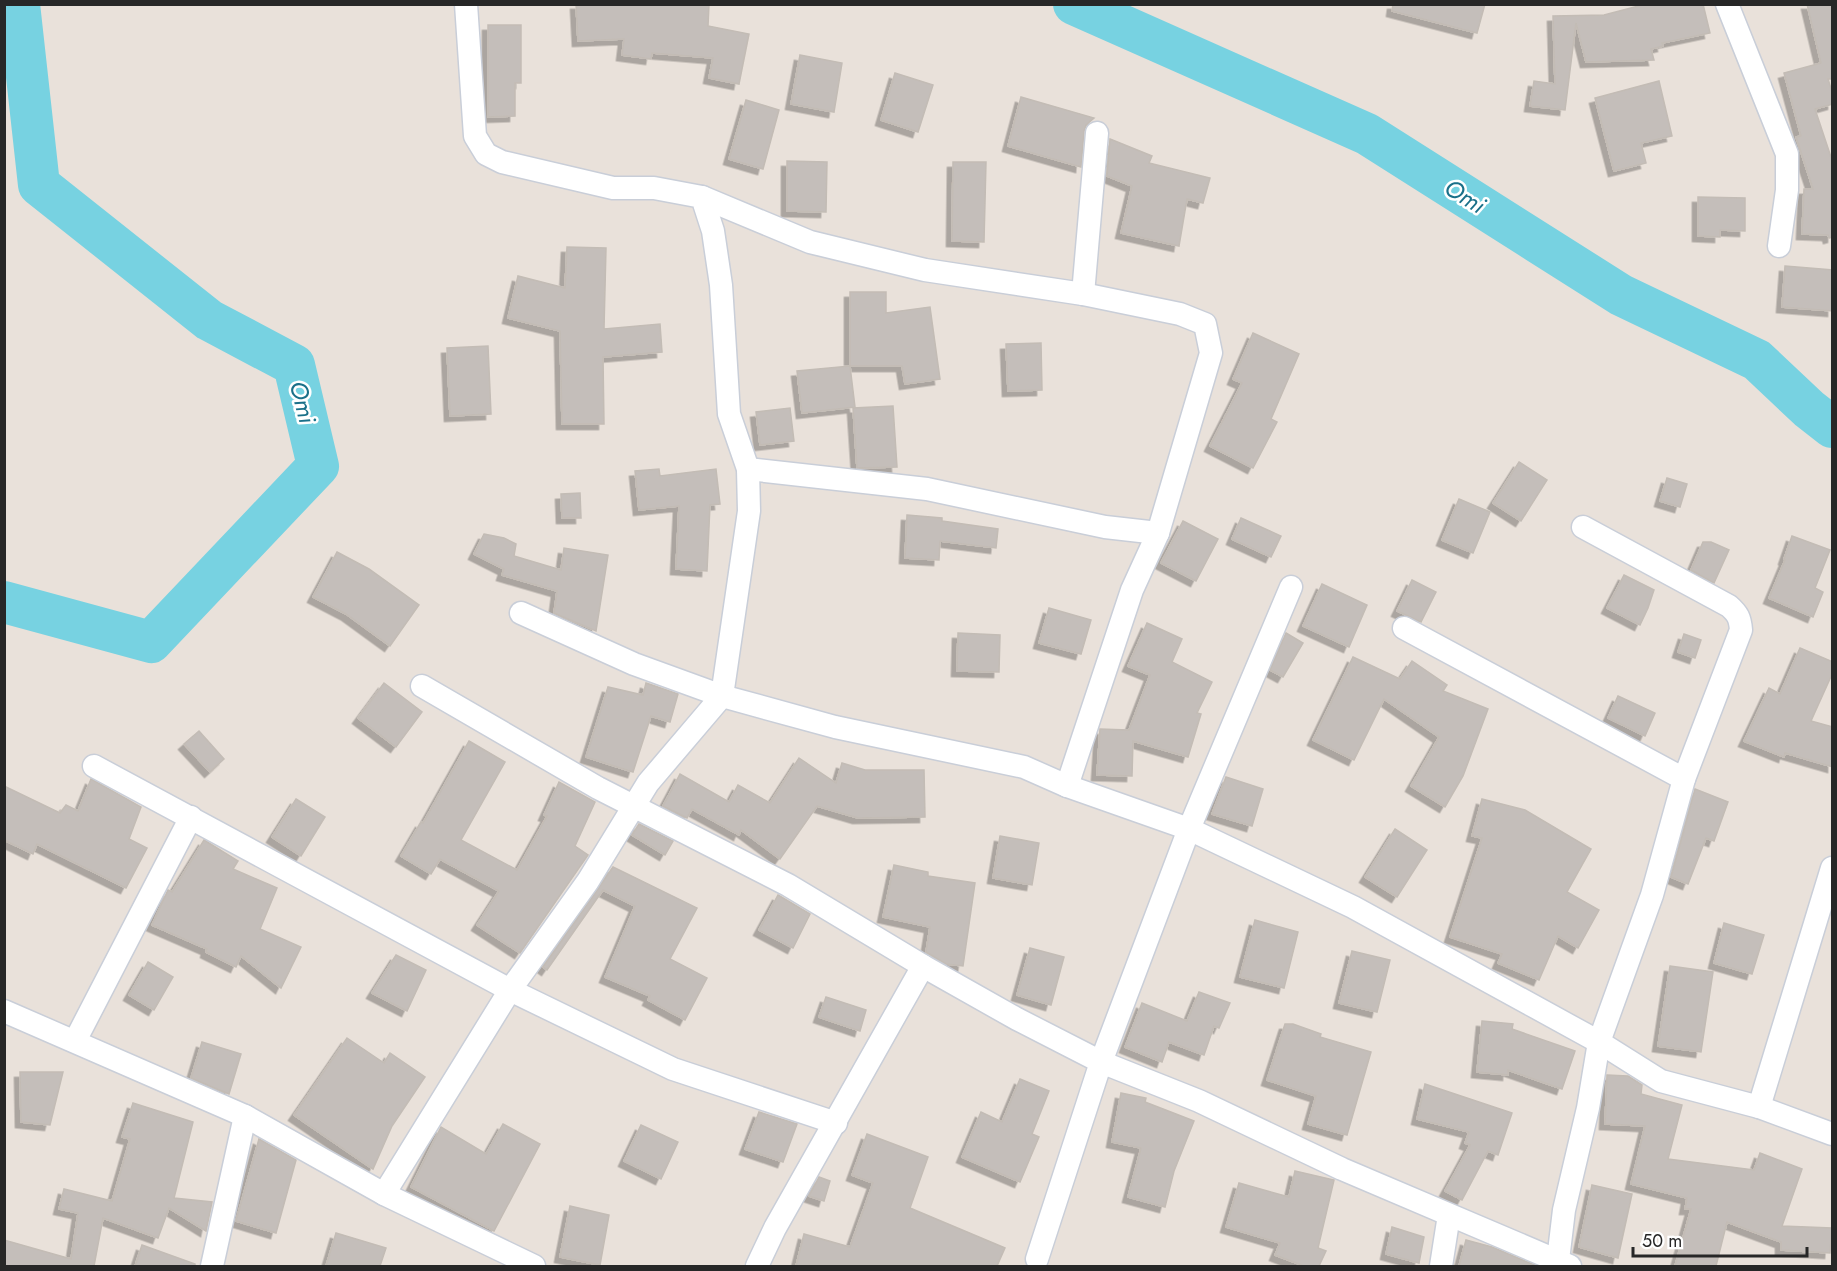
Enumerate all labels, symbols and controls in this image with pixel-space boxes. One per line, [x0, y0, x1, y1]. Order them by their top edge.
water label: Omi [1438, 170, 1493, 223]
water label: Omi [281, 377, 325, 428]
scale bar [1633, 1220, 1807, 1258]
text: 50 m [1642, 1228, 1682, 1254]

